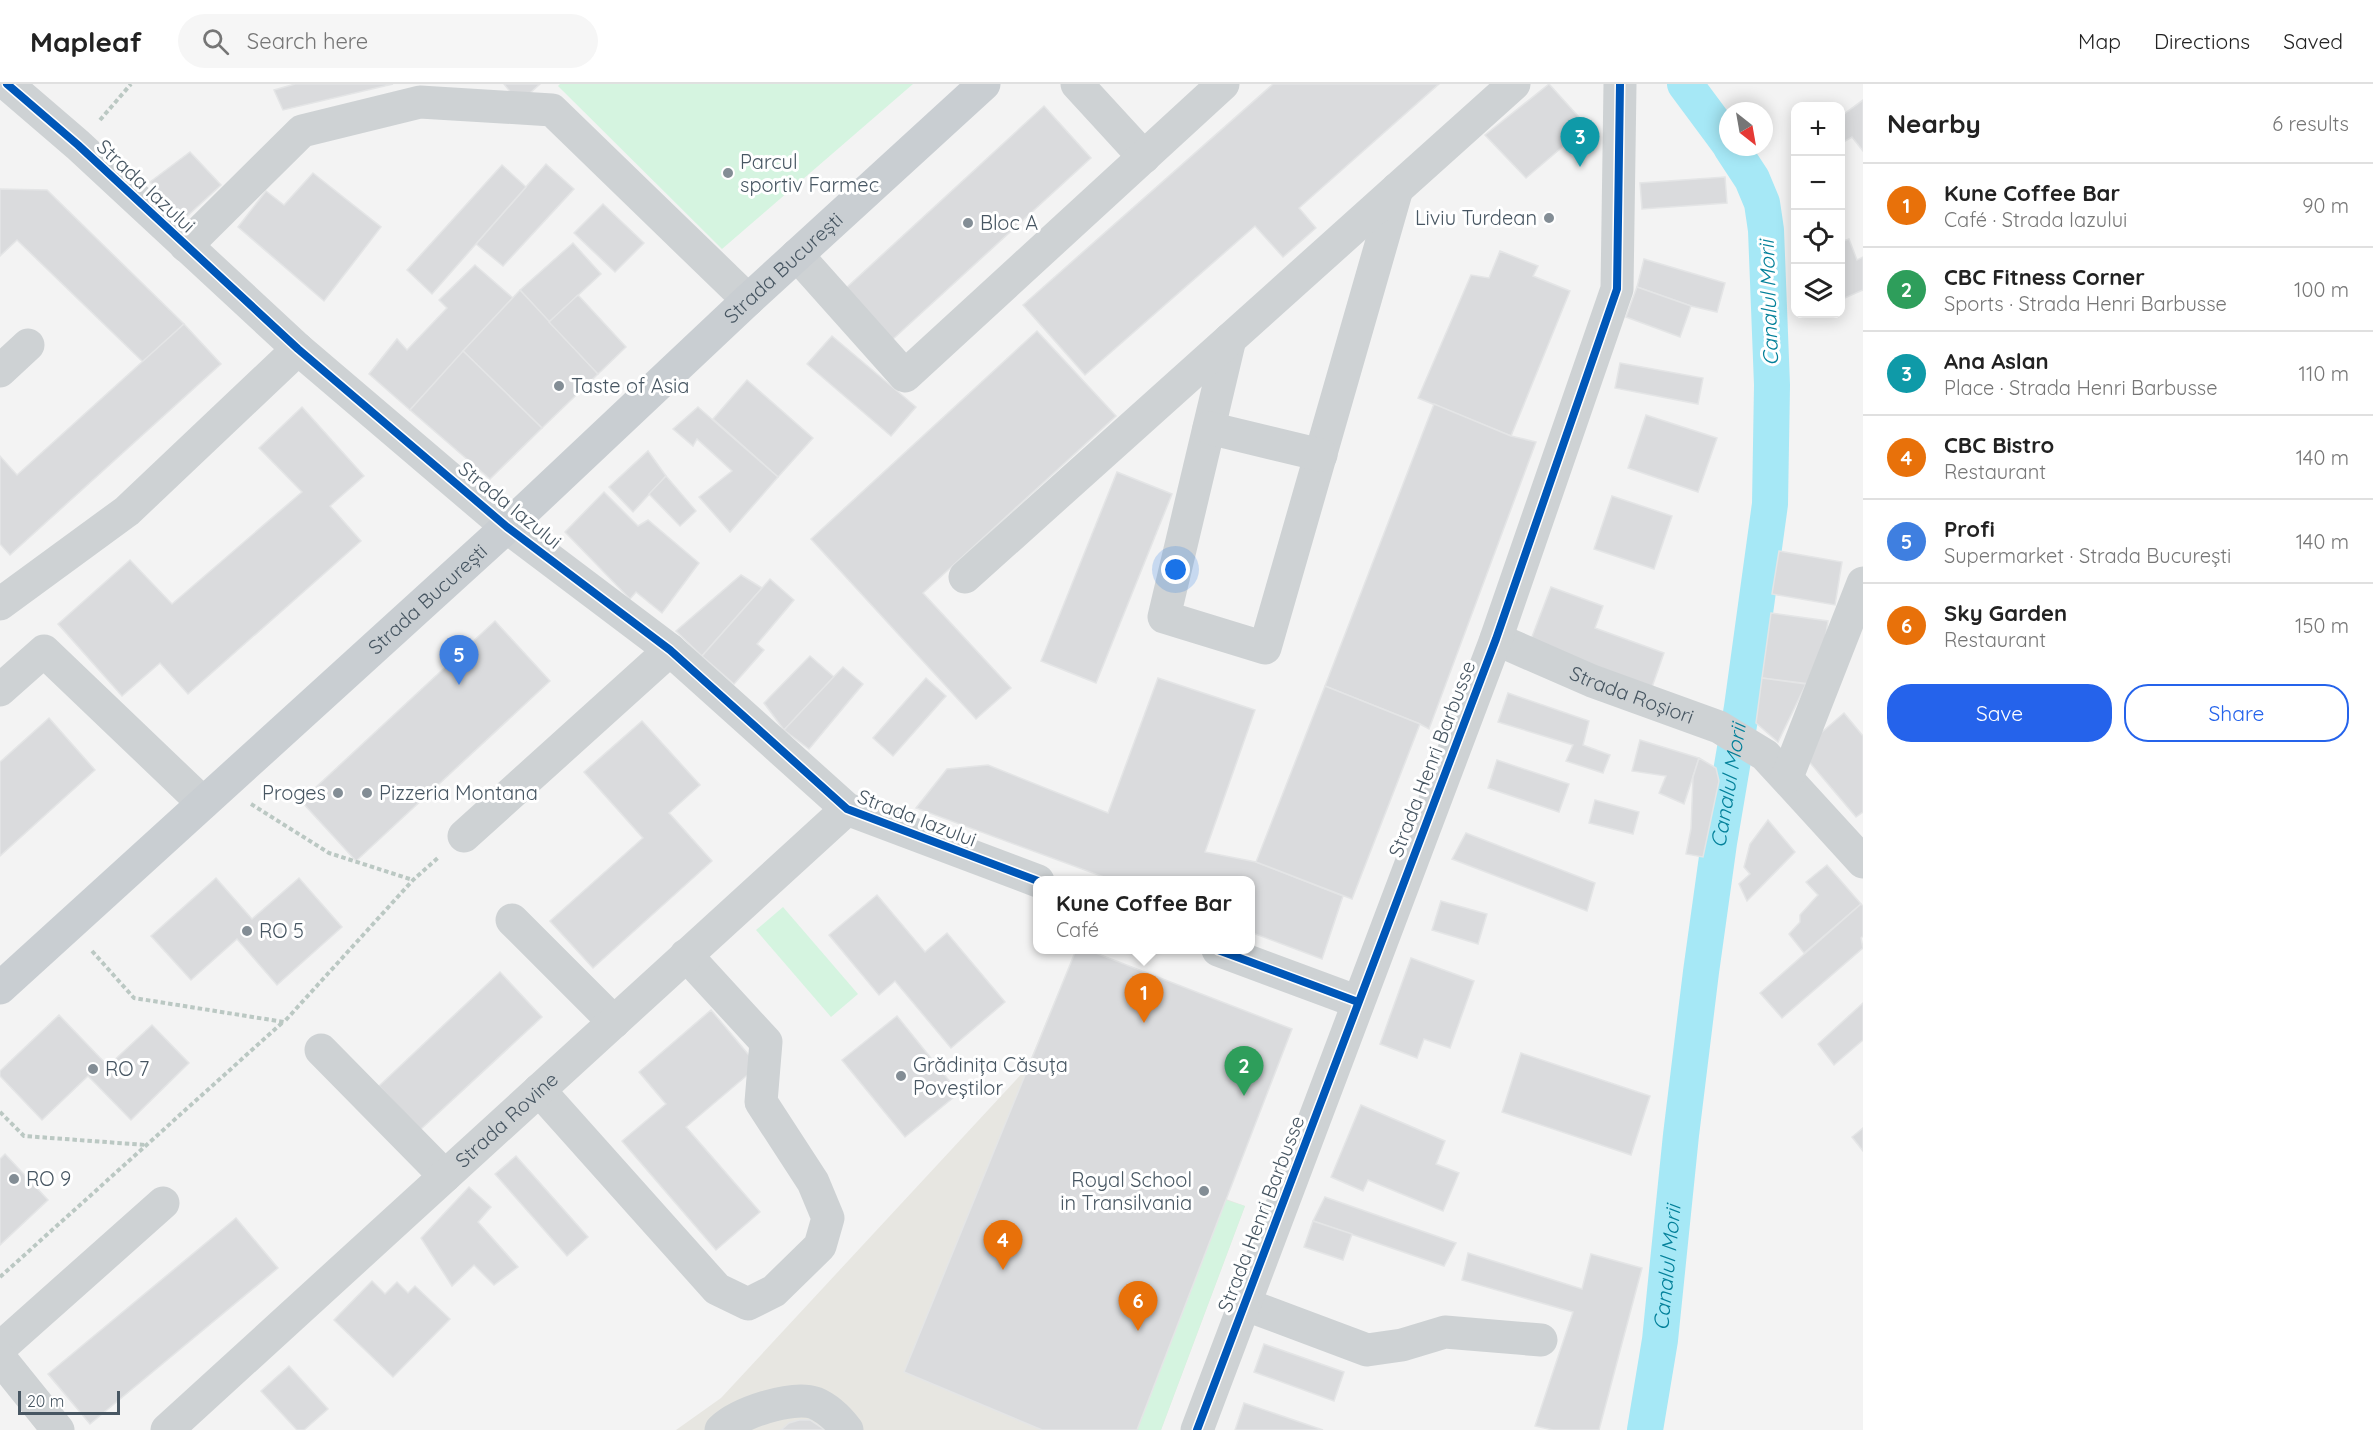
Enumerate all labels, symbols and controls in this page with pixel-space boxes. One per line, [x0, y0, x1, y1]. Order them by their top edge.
search box [178, 14, 598, 68]
text: Mapleaf [30, 24, 142, 59]
icon: search [199, 25, 232, 58]
text: Search here [247, 27, 368, 55]
text: Map [2078, 28, 2121, 54]
text: Directions [2154, 28, 2250, 54]
text: Saved [2283, 28, 2343, 54]
north arrow [1719, 102, 1773, 156]
map controls [1791, 102, 1845, 318]
button: + [1791, 102, 1845, 156]
text: Nearby [1887, 107, 1981, 140]
text: 6 results [2272, 111, 2349, 136]
pin: 3 [1560, 118, 1600, 167]
street label: Strada Iazului [92, 134, 201, 238]
place label: Parcul sportiv Farmec [740, 149, 879, 197]
button: − [1791, 156, 1845, 210]
marker: Parcul sportiv Farmec [721, 166, 735, 180]
text: Kune Coffee Bar [1944, 179, 2120, 207]
text: 1 [1903, 193, 1910, 218]
text: 90 m [2302, 193, 2349, 218]
place label: Liviu Turdean [1415, 205, 1537, 230]
street label: Strada București [718, 207, 848, 328]
text: Café · Strada Iazului [1944, 207, 2127, 232]
place label: Bloc A [980, 210, 1038, 235]
button: locate [1791, 210, 1845, 264]
marker: Liviu Turdean [1542, 211, 1556, 225]
marker: Bloc A [961, 216, 975, 230]
water label: Canalul Morii [1753, 237, 1783, 366]
text: CBC Fitness Corner [1944, 263, 2145, 291]
button: layers [1791, 264, 1845, 318]
text: 2 [1901, 277, 1912, 302]
text: 100 m [2294, 277, 2349, 302]
text: Sports · Strada Henri Barbusse [1944, 291, 2227, 316]
text: Ana Aslan [1944, 347, 2049, 375]
text: 3 [1901, 361, 1912, 386]
text: 110 m [2299, 361, 2349, 386]
place label: Taste of Asia [571, 373, 689, 398]
text: Place · Strada Henri Barbusse [1944, 375, 2218, 400]
marker: Taste of Asia [552, 379, 566, 393]
text: CBC Bistro [1944, 431, 2054, 459]
text: 4 [1901, 445, 1912, 470]
text: 140 m [2296, 445, 2349, 470]
street label: Strada Iazului [454, 455, 567, 554]
text: Restaurant [1944, 459, 2046, 484]
text: Profi [1944, 515, 1995, 543]
text: 5 [1901, 529, 1912, 554]
text: 140 m [2296, 529, 2349, 554]
street label: Strada București [362, 538, 492, 659]
text: Supermarket · Strada București [1944, 543, 2231, 568]
your location [1161, 555, 1190, 584]
text: Sky Garden [1944, 599, 2067, 627]
text: 6 [1901, 613, 1912, 638]
text: 150 m [2295, 613, 2349, 638]
text: Restaurant [1944, 627, 2046, 652]
pin: 5 [440, 636, 478, 685]
street label: Strada Henri Barbusse [1383, 657, 1481, 861]
street label: Strada Roșiori [1566, 660, 1697, 729]
button: Save [1887, 684, 2112, 742]
button: Share [2124, 684, 2349, 742]
water label: Canalul Morii [1704, 719, 1751, 850]
place label: Proges [262, 780, 326, 805]
place label: Pizzeria Montana [379, 780, 538, 805]
street label: Strada Iazului [854, 783, 980, 852]
marker: Proges [331, 786, 345, 800]
marker: Pizzeria Montana [360, 786, 374, 800]
popup [1033, 876, 1255, 954]
text: Kune Coffee Bar [1056, 889, 1232, 917]
text: Café [1056, 917, 1099, 942]
place label: RO 5 [259, 918, 304, 943]
marker: RO 5 [240, 924, 254, 938]
pin: 1 [1124, 974, 1164, 1023]
pin: 2 [1224, 1046, 1264, 1096]
place label: Grădinița Căsuța Poveștilor [913, 1052, 1068, 1100]
place label: RO 7 [105, 1056, 149, 1081]
marker: RO 7 [86, 1062, 100, 1076]
street label: Strada Rovine [450, 1066, 563, 1173]
marker: Grădinița Căsuța Poveștilor [894, 1069, 908, 1083]
street label: Strada Henri Barbusse [1212, 1112, 1310, 1316]
place label: RO 9 [26, 1166, 71, 1191]
place label: Royal School in Transilvania [1060, 1167, 1192, 1215]
marker: RO 9 [7, 1172, 21, 1186]
marker: Royal School in Transilvania [1197, 1184, 1211, 1198]
water label: Canalul Morii [1647, 1201, 1686, 1331]
pin: 4 [984, 1220, 1022, 1270]
pin: 6 [1118, 1282, 1158, 1331]
scale bar [18, 1388, 120, 1416]
text: 20 m [27, 1391, 64, 1411]

